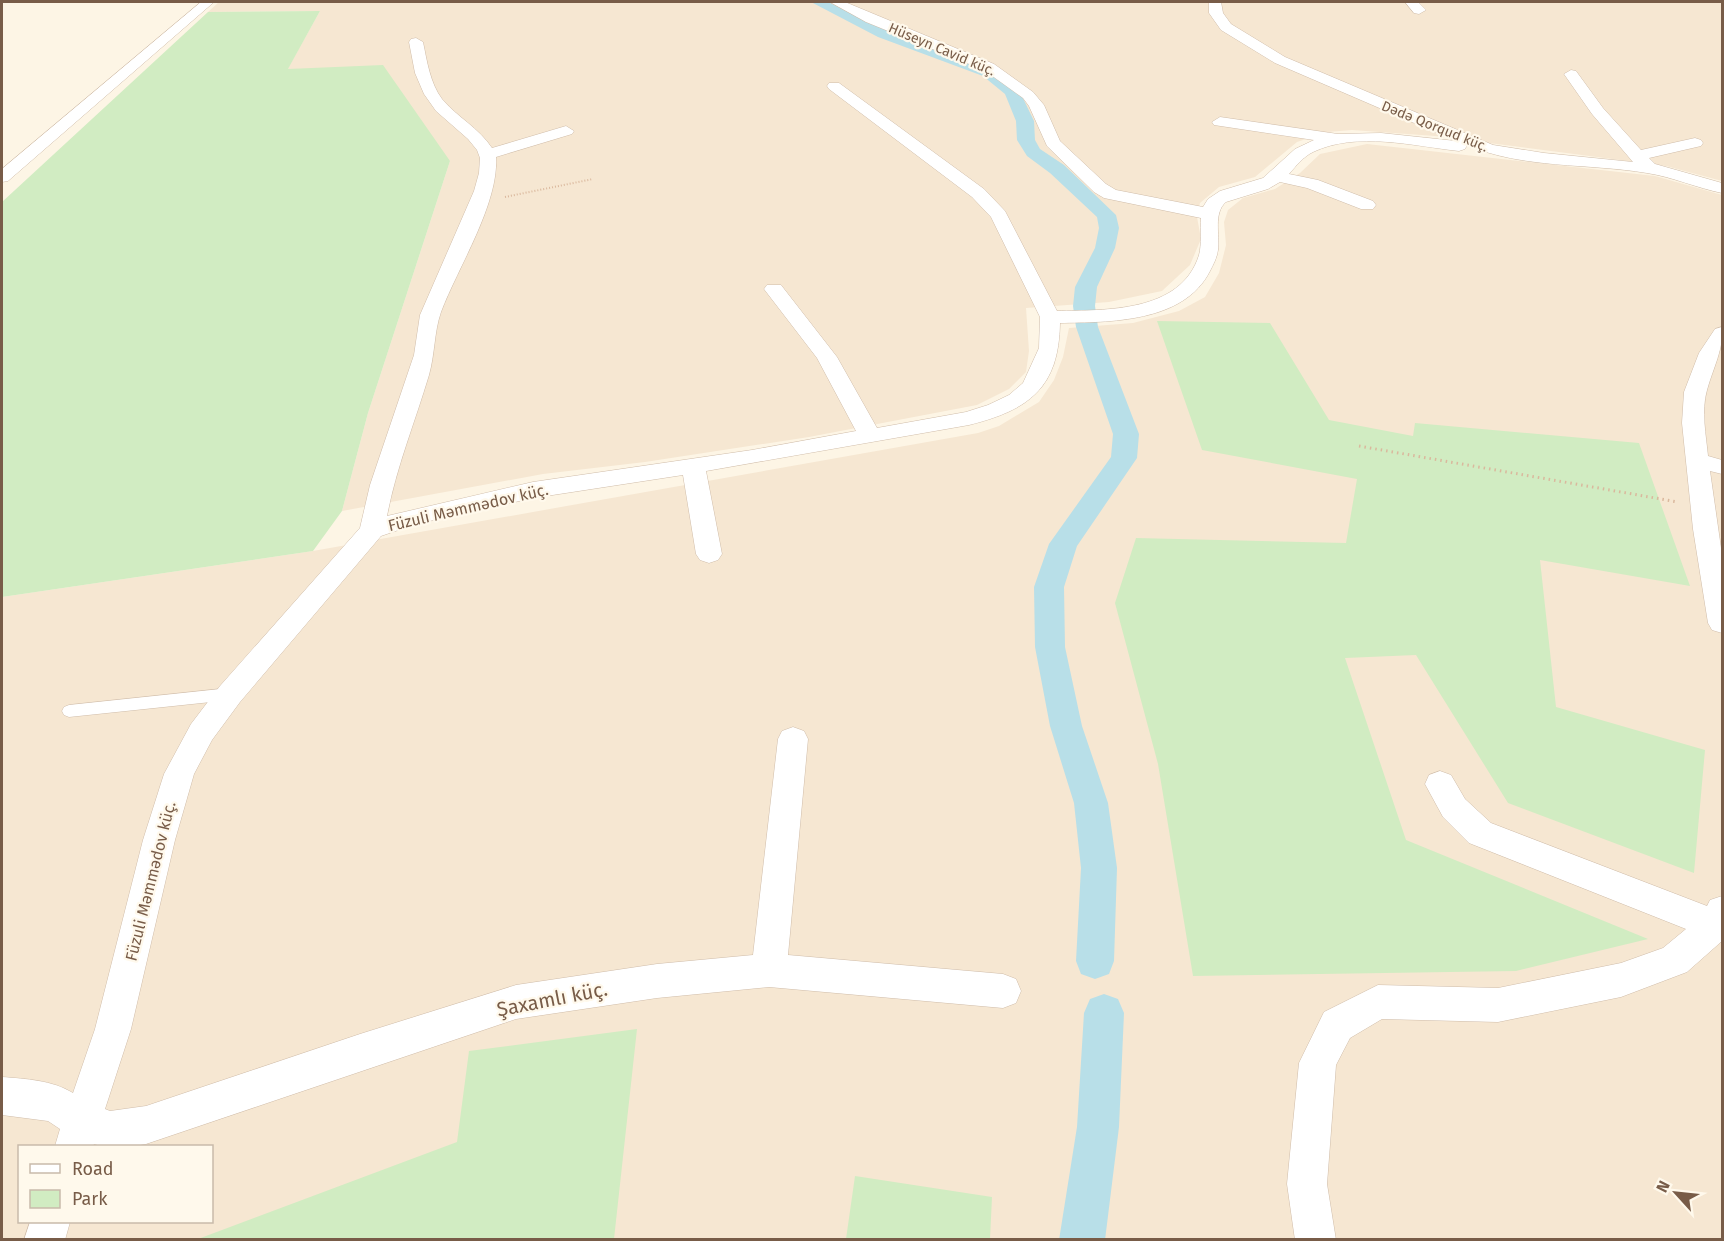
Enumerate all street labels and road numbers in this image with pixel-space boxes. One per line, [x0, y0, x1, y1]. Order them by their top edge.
street label: Hüseyn Cavid küç. [886, 19, 998, 80]
street label: Dədə Qorqud küç. [1379, 97, 1491, 156]
street label: Füzuli Məmmədov küç. [386, 480, 550, 536]
street label: Füzuli Məmmədov küç. [121, 799, 181, 963]
street label: Şaxamlı küç. [495, 977, 610, 1022]

